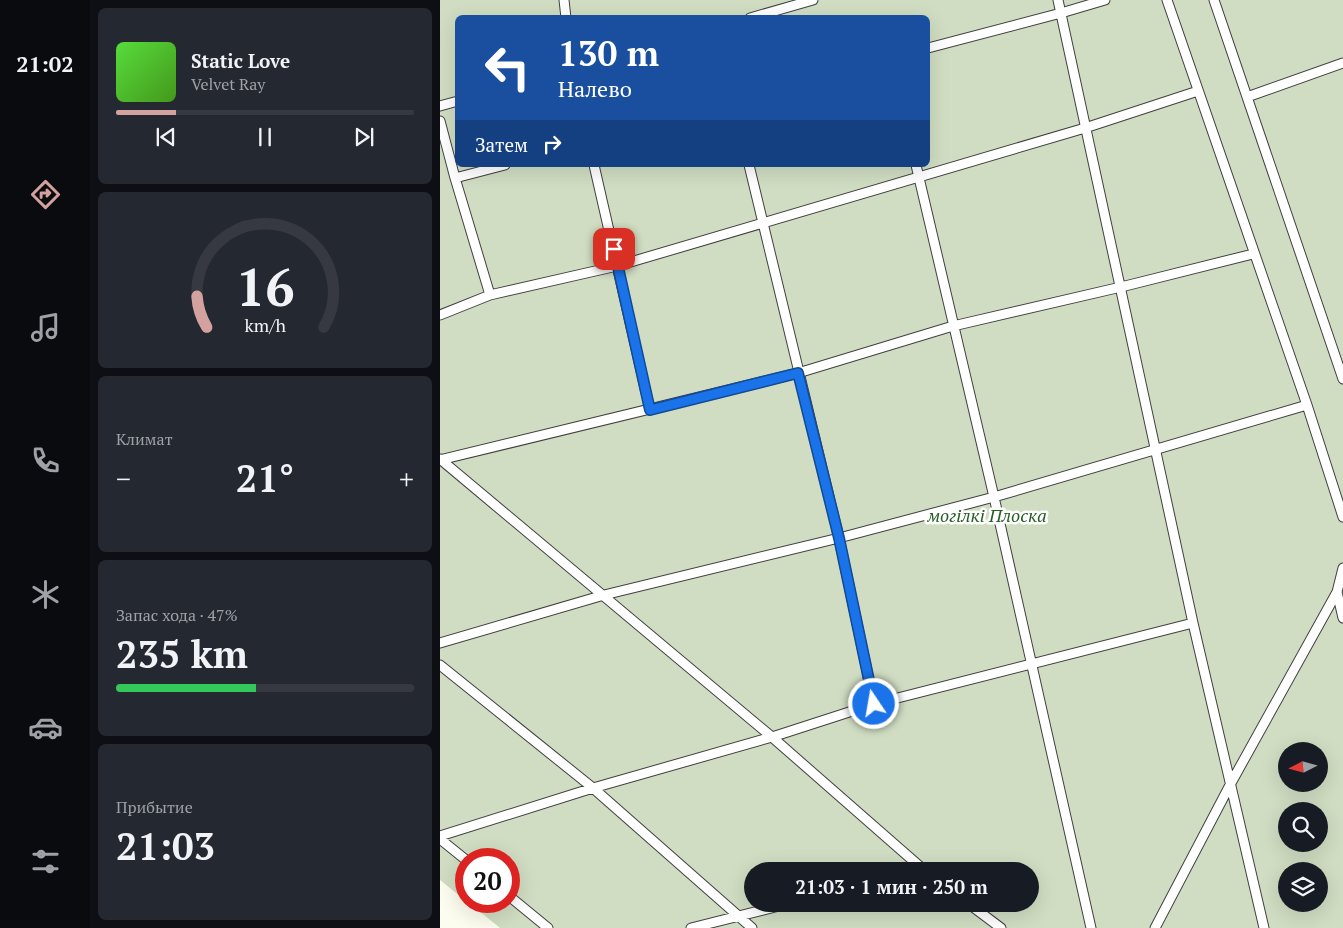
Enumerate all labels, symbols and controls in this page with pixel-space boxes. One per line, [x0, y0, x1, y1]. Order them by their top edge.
text: 130 m [558, 30, 659, 76]
icon: left [475, 35, 540, 100]
text: Static Love [191, 48, 290, 73]
text: 21:02 [16, 49, 74, 78]
text: Velvet Ray [191, 73, 265, 95]
text: Налево [558, 74, 632, 103]
icon: previous [152, 123, 180, 151]
icon: pause [251, 123, 279, 151]
icon: next [350, 123, 378, 151]
icon: right [538, 130, 566, 158]
text: Затем [475, 132, 528, 157]
icon: directions [28, 177, 63, 212]
pin [593, 228, 635, 270]
icon: arrive [600, 235, 628, 263]
text: 16 [236, 252, 294, 321]
icon: music [28, 310, 63, 345]
text: km/h [244, 313, 286, 337]
text: Климат [116, 428, 173, 450]
icon: phone [28, 443, 63, 478]
text: 21° [236, 453, 294, 503]
text: − [116, 460, 131, 497]
text: + [399, 460, 414, 497]
park label: могілкі Плоска [926, 503, 1047, 527]
icon: climate [28, 577, 63, 612]
text: Запас хода · 47% [116, 604, 238, 626]
text: 235 km [116, 629, 248, 679]
position arrow [847, 677, 899, 729]
icon: car [28, 710, 63, 745]
north arrow [1278, 742, 1328, 792]
map controls [1278, 742, 1328, 912]
text: Прибытие [116, 796, 193, 818]
button: search [1278, 802, 1328, 852]
text: 21:03 [116, 821, 215, 871]
icon: filters [28, 844, 63, 879]
speed limit sign: 20 [455, 848, 520, 913]
button: layers [1278, 862, 1328, 912]
text: 21:03 · 1 мин · 250 m [795, 874, 988, 899]

